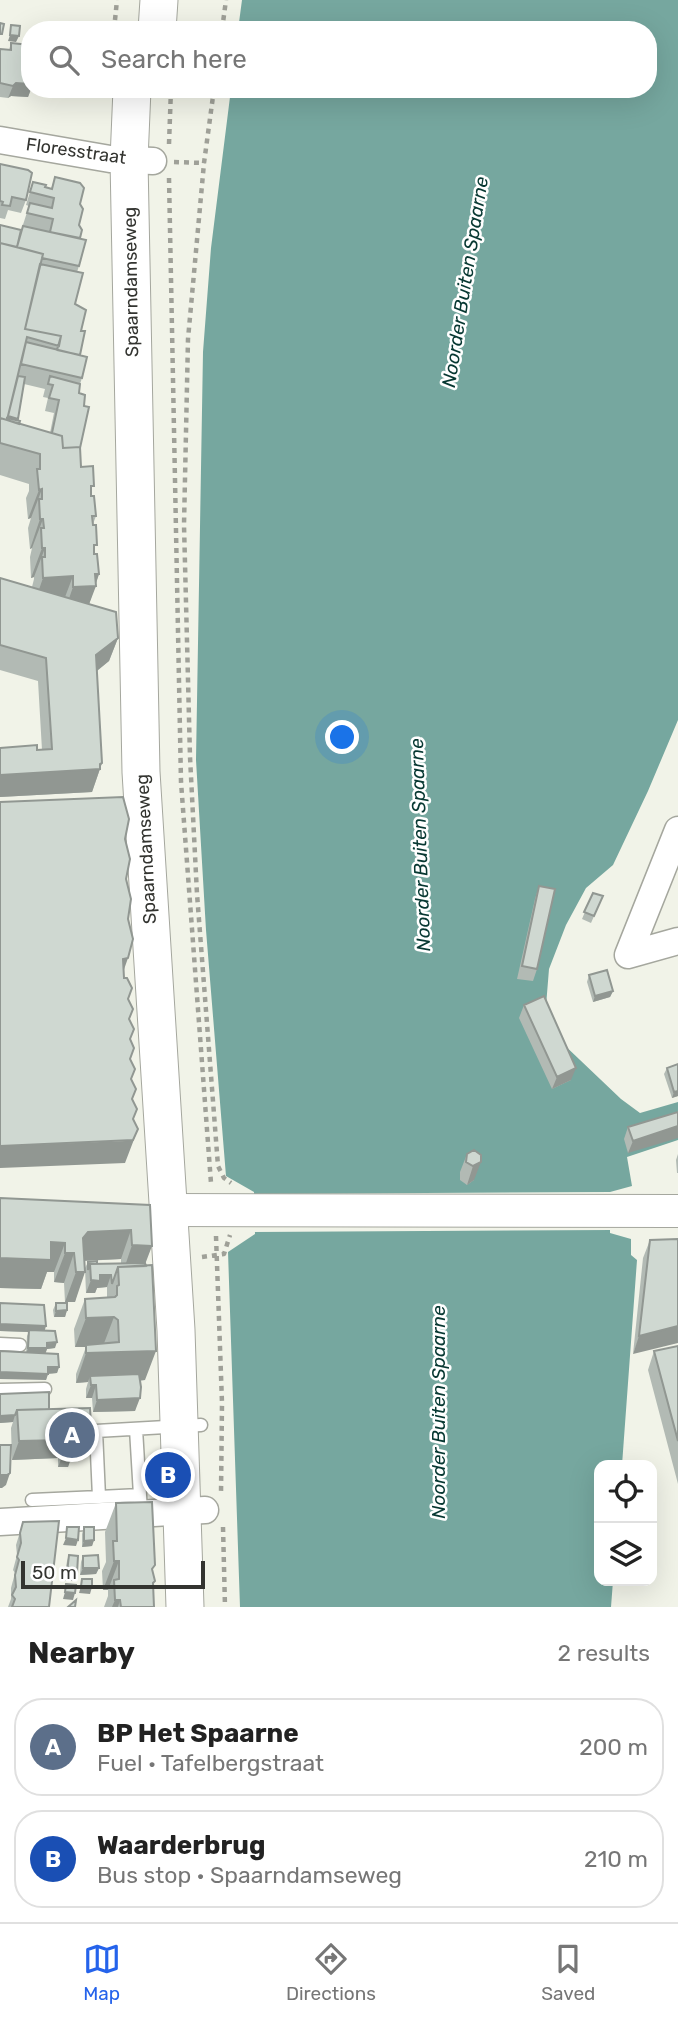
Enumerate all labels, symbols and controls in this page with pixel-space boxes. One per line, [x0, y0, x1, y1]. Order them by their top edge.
search box [21, 21, 657, 98]
icon: search [45, 41, 83, 79]
text: Search here [101, 44, 247, 75]
street label: Floresstraat [25, 133, 127, 169]
water label: Noorder Buiten Spaarne [437, 175, 493, 389]
street label: Spaarndamseweg [119, 207, 143, 357]
your location [325, 720, 359, 754]
water label: Noorder Buiten Spaarne [405, 738, 435, 952]
street label: Spaarndamseweg [131, 773, 161, 925]
water label: Noorder Buiten Spaarne [427, 1305, 450, 1519]
pin: A [49, 1409, 95, 1461]
pin: B [145, 1449, 191, 1501]
map controls [594, 1460, 657, 1586]
button: locate [594, 1460, 657, 1523]
button: layers [594, 1523, 657, 1586]
scale bar [21, 1558, 205, 1590]
text: 50 m [32, 1561, 77, 1584]
text: Nearby [28, 1635, 135, 1671]
text: 2 results [558, 1639, 650, 1667]
text: BP Het Spaarne [97, 1718, 299, 1749]
text: A [45, 1733, 61, 1761]
text: 200 m [579, 1733, 648, 1761]
text: Fuel · Tafelbergstraat [97, 1749, 324, 1777]
text: Waarderbrug [97, 1830, 265, 1861]
text: B [45, 1845, 61, 1873]
text: 210 m [584, 1845, 648, 1873]
text: Bus stop · Spaarndamseweg [97, 1861, 402, 1889]
tab: Map [83, 1940, 121, 2005]
tab: Directions [286, 1940, 376, 2005]
tab: Saved [541, 1940, 595, 2005]

